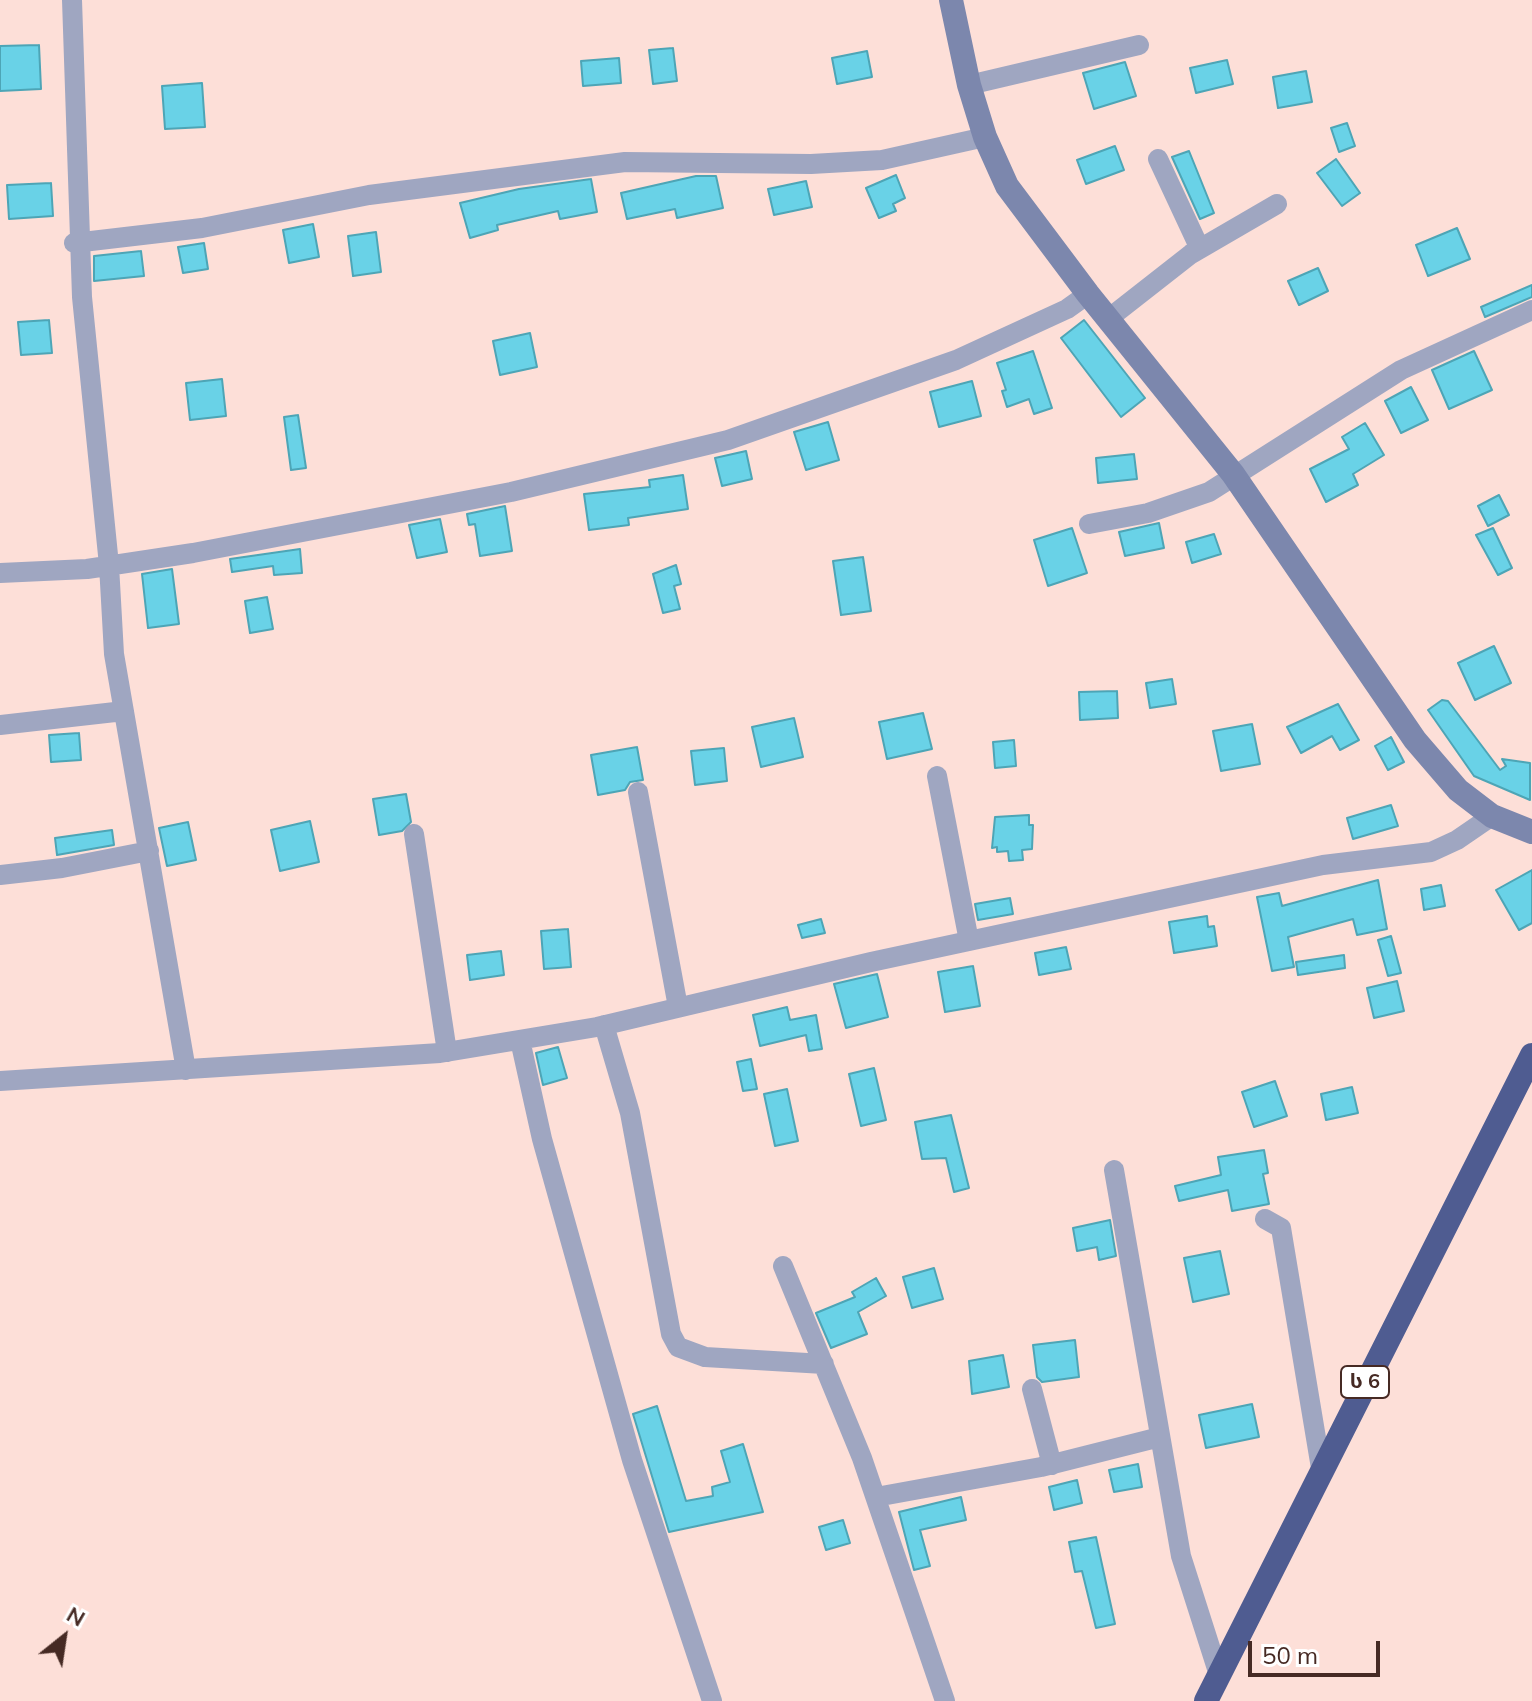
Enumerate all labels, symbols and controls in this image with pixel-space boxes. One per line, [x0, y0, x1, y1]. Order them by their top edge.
road number: ს 6 [1341, 1366, 1389, 1398]
north arrow [24, 1597, 104, 1677]
text: N [62, 1600, 90, 1632]
scale bar [1252, 1625, 1384, 1675]
text: 50 m [1262, 1640, 1318, 1670]

